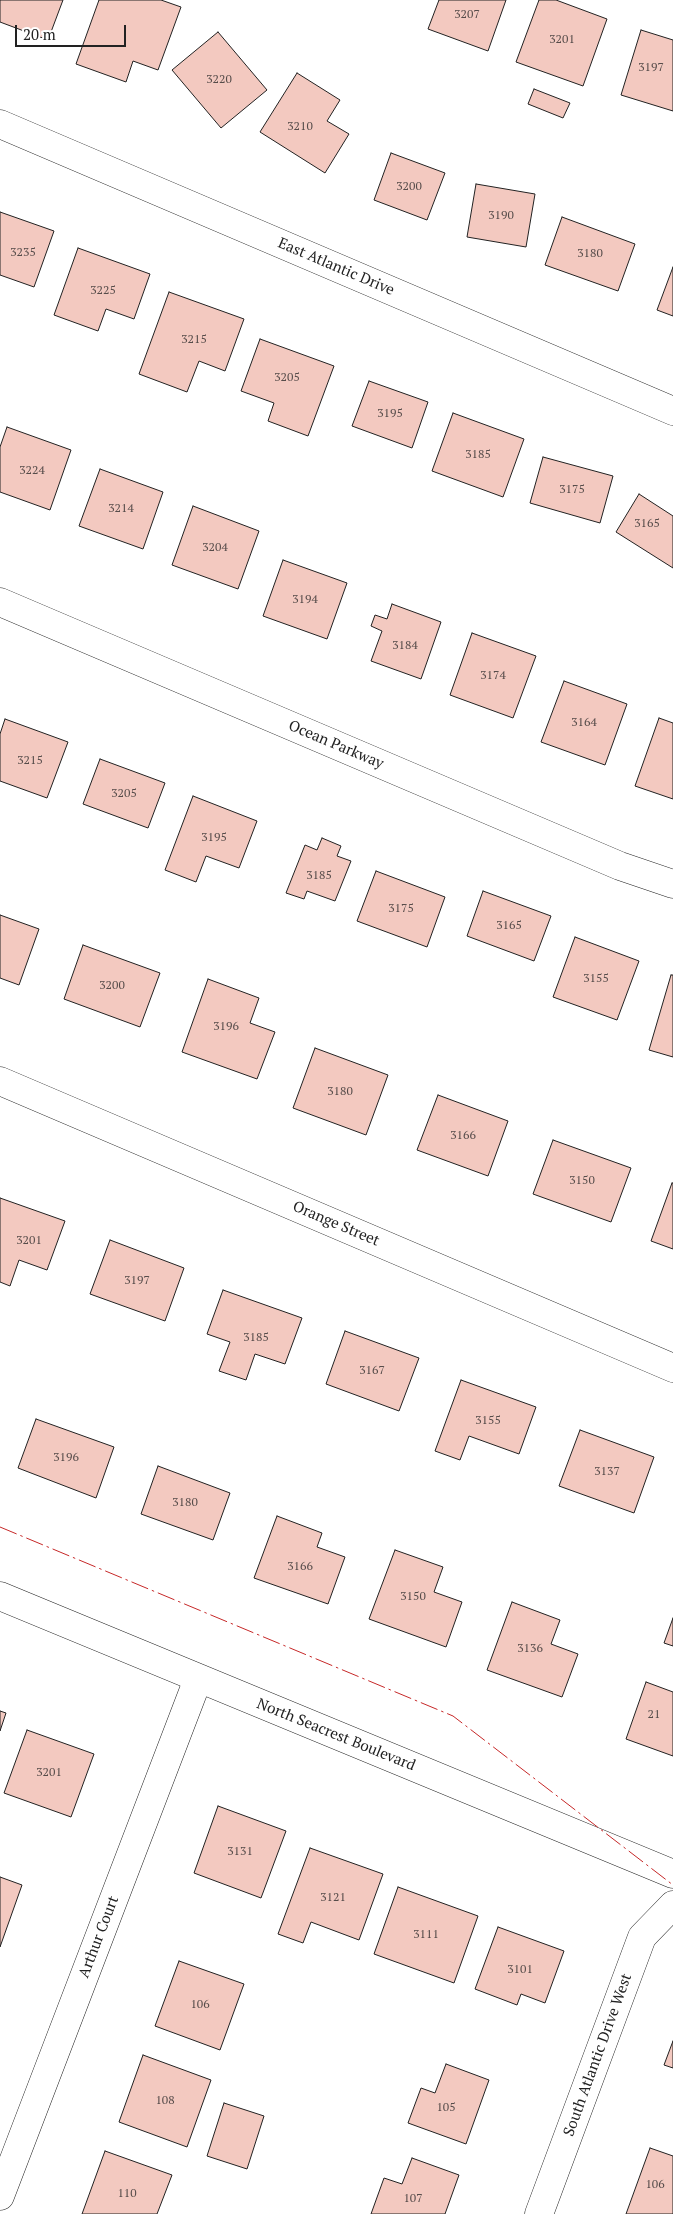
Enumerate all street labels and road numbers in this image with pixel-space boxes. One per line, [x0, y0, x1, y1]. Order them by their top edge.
street label: East Atlantic Drive [275, 234, 397, 300]
street label: Ocean Parkway [286, 717, 386, 773]
street label: Orange Street [290, 1198, 382, 1250]
street label: North Seacrest Boulevard [254, 1695, 418, 1775]
street label: Arthur Court [75, 1894, 123, 1980]
street label: South Atlantic Drive West [560, 1971, 636, 2139]

